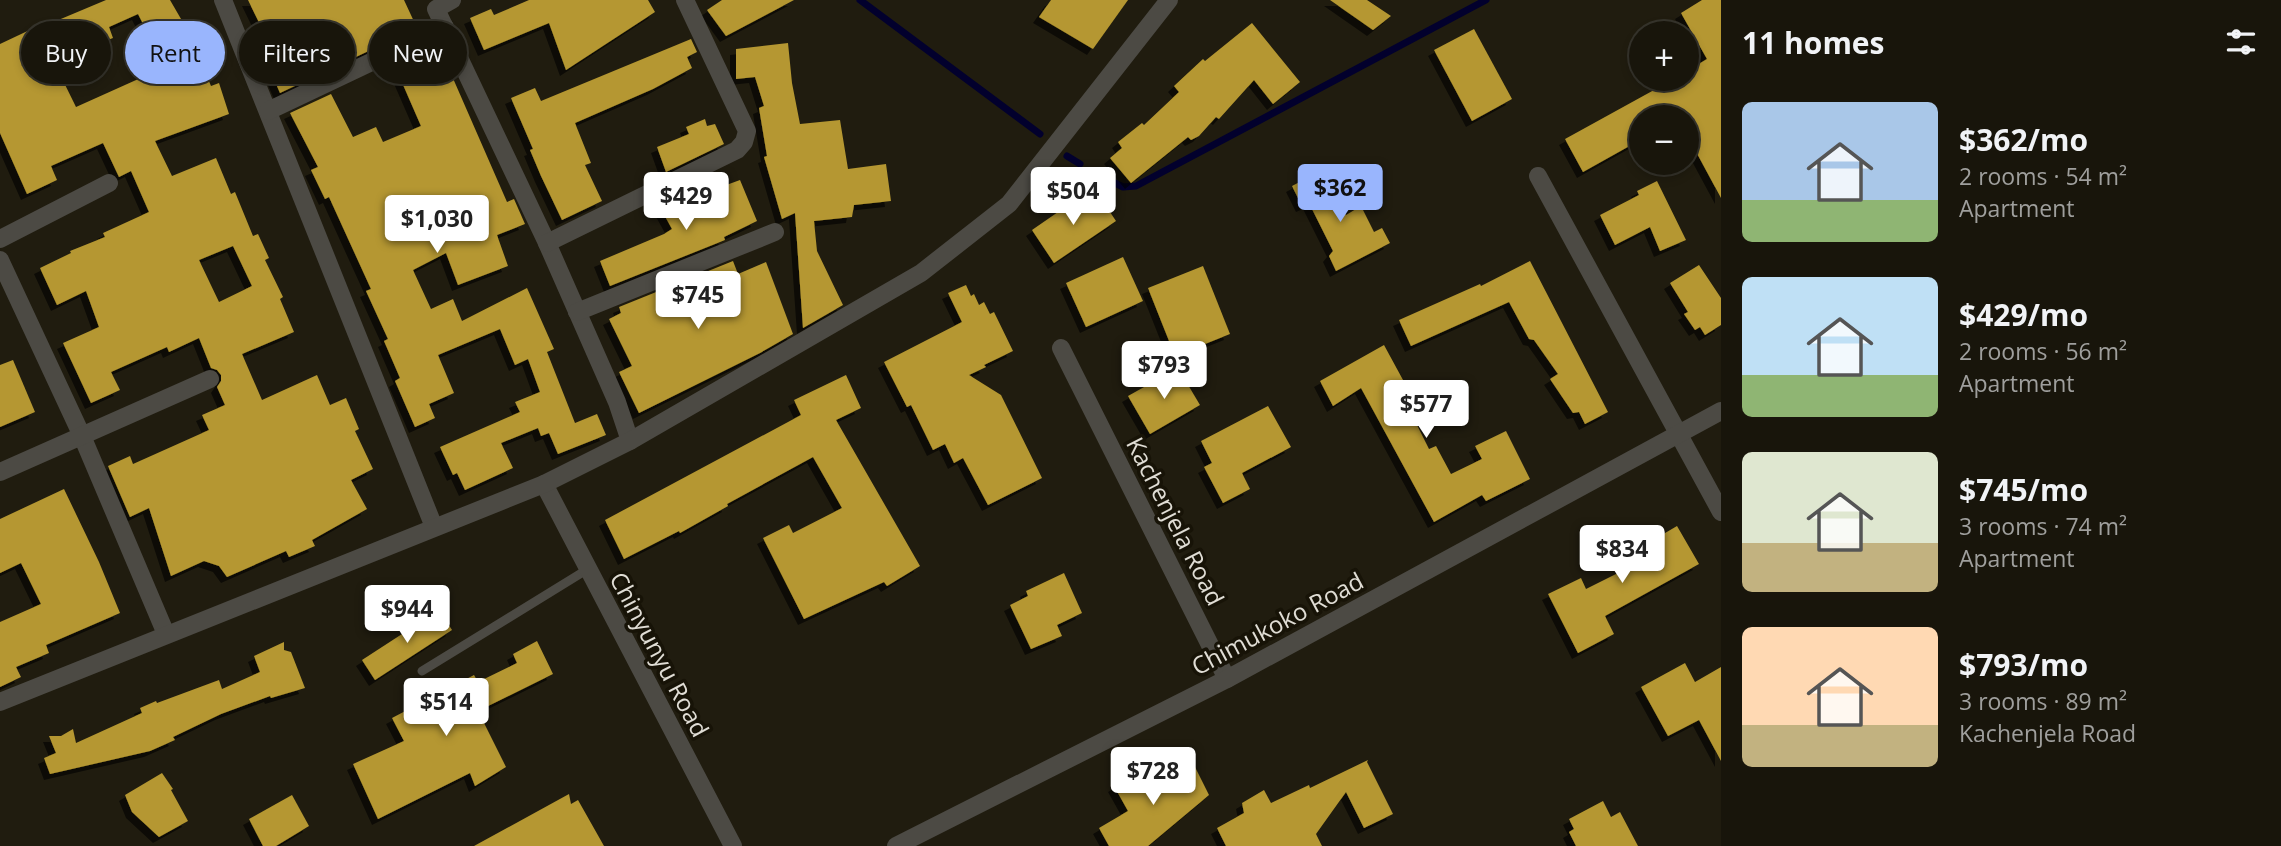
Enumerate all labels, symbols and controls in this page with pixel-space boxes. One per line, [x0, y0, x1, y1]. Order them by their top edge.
chip: Buy [21, 21, 111, 84]
chip: Rent [125, 21, 225, 84]
chip: Filters [239, 21, 355, 84]
chip: New [369, 21, 467, 84]
map controls [1629, 21, 1699, 175]
button: + [1629, 21, 1699, 91]
text: 11 homes [1742, 22, 1885, 63]
icon: filters [2222, 23, 2260, 61]
button: − [1629, 105, 1699, 175]
text: $362/mo [1959, 119, 2088, 160]
icon: home [1798, 130, 1882, 214]
text: 2 rooms · 54 m² [1959, 160, 2127, 192]
pin: $362 [1299, 164, 1381, 224]
pin: $504 [1032, 168, 1114, 227]
text: $362 [1314, 171, 1366, 203]
pin: $429 [645, 173, 727, 232]
text: $504 [1047, 174, 1099, 206]
text: $429 [660, 179, 712, 211]
text: Apartment [1959, 192, 2075, 224]
pin: $1,030 [380, 196, 494, 255]
text: $1,030 [401, 202, 473, 234]
pin: $745 [657, 272, 739, 331]
text: $745 [672, 278, 724, 310]
text: $429/mo [1959, 294, 2088, 335]
icon: home [1798, 305, 1882, 389]
text: 2 rooms · 56 m² [1959, 335, 2127, 367]
pin: $793 [1123, 342, 1205, 401]
text: $793 [1138, 348, 1190, 380]
text: Apartment [1959, 367, 2075, 399]
pin: $577 [1385, 380, 1467, 440]
text: $577 [1400, 387, 1452, 419]
street label: Kachenjela Road [1119, 431, 1233, 611]
text: $745/mo [1959, 469, 2088, 510]
icon: home [1798, 480, 1882, 564]
text: 3 rooms · 74 m² [1959, 510, 2127, 542]
pin: $834 [1581, 526, 1663, 585]
text: $834 [1596, 532, 1648, 564]
text: Apartment [1959, 542, 2075, 574]
street label: Chimukoko Road [1185, 564, 1369, 682]
street label: Chinyunyu Road [603, 566, 717, 742]
pin: $944 [366, 586, 448, 645]
text: $944 [381, 592, 433, 624]
text: $793/mo [1959, 644, 2088, 685]
icon: home [1798, 655, 1882, 739]
pin: $514 [405, 678, 487, 738]
text: $514 [420, 685, 472, 717]
text: 3 rooms · 89 m² [1959, 685, 2127, 717]
text: Kachenjela Road [1959, 717, 2136, 749]
pin: $728 [1112, 748, 1194, 807]
text: $728 [1127, 754, 1179, 786]

